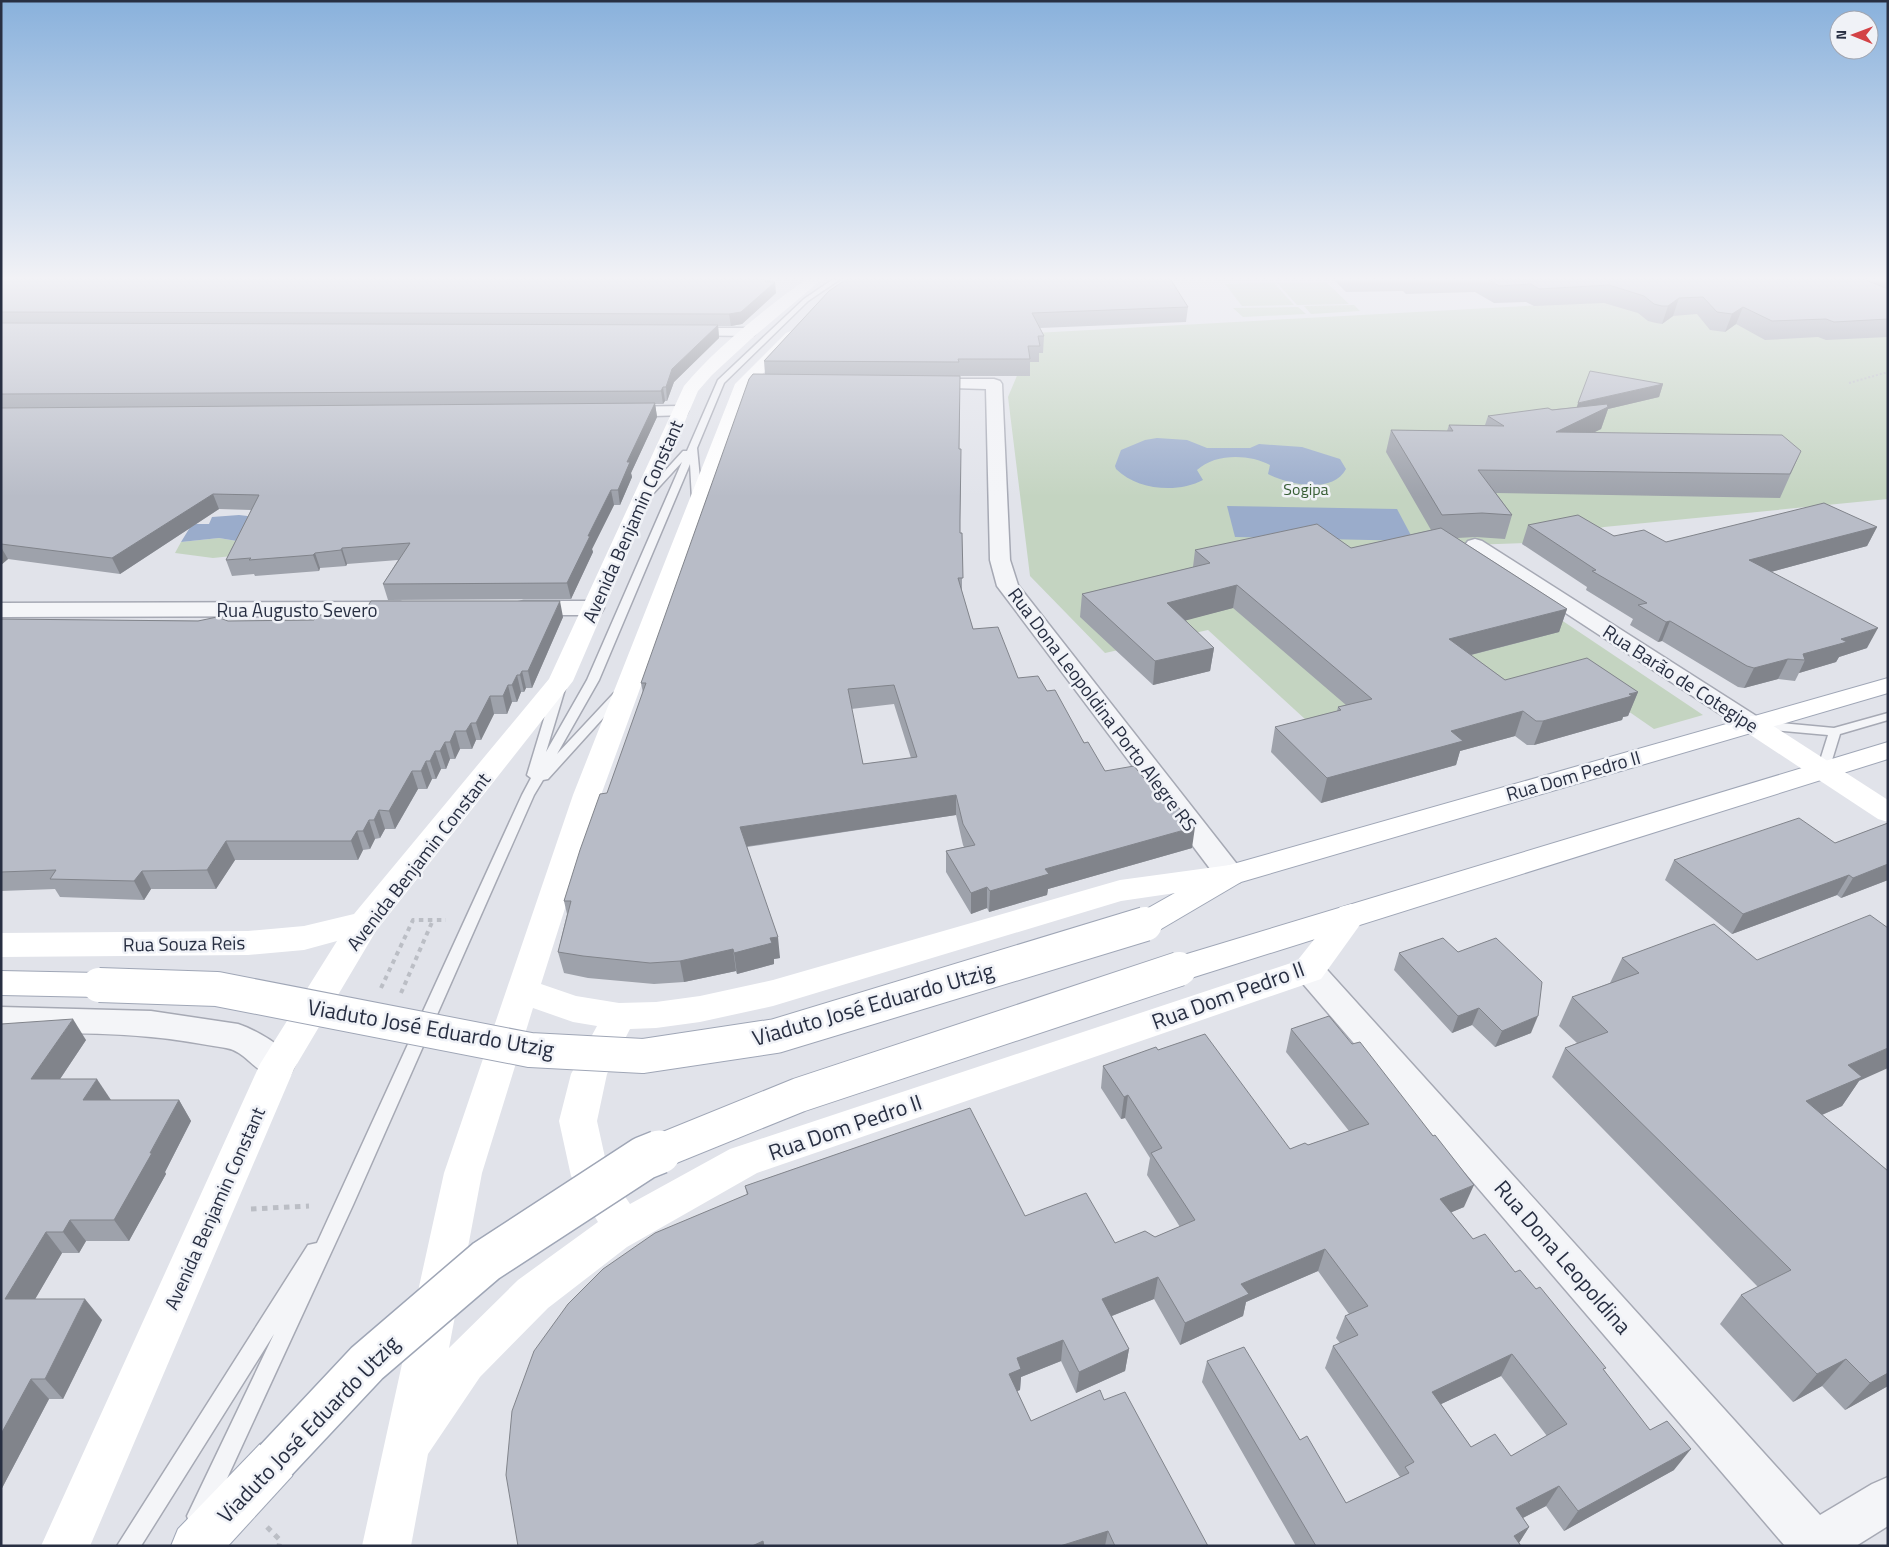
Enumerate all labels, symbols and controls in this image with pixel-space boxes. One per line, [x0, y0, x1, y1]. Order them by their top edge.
north arrow [1829, 10, 1879, 60]
text: N [1830, 30, 1851, 40]
street label: Avenida Benjamin Constant [574, 415, 690, 627]
park label: Sogipa [1283, 477, 1329, 501]
street label: Rua Dona Leopoldina Porto Alegre RS [1002, 581, 1204, 837]
street label: Rua Augusto Severo [216, 595, 378, 624]
street label: Rua Barão de Cotegipe [1597, 617, 1765, 739]
street label: Rua Dom Pedro II [1502, 742, 1644, 808]
street label: Avenida Benjamin Constant [339, 765, 497, 956]
street label: Rua Souza Reis [123, 927, 246, 959]
street label: Rua Dom Pedro II [1147, 952, 1309, 1038]
street label: Viaduto José Eduardo Utzig [748, 953, 998, 1055]
street label: Viaduto José Eduardo Utzig [305, 990, 557, 1066]
street label: Rua Dom Pedro II [764, 1085, 926, 1169]
street label: Avenida Benjamin Constant [156, 1102, 272, 1314]
street label: Rua Dona Leopoldina [1486, 1172, 1640, 1342]
street label: Viaduto José Eduardo Utzig [209, 1327, 407, 1531]

